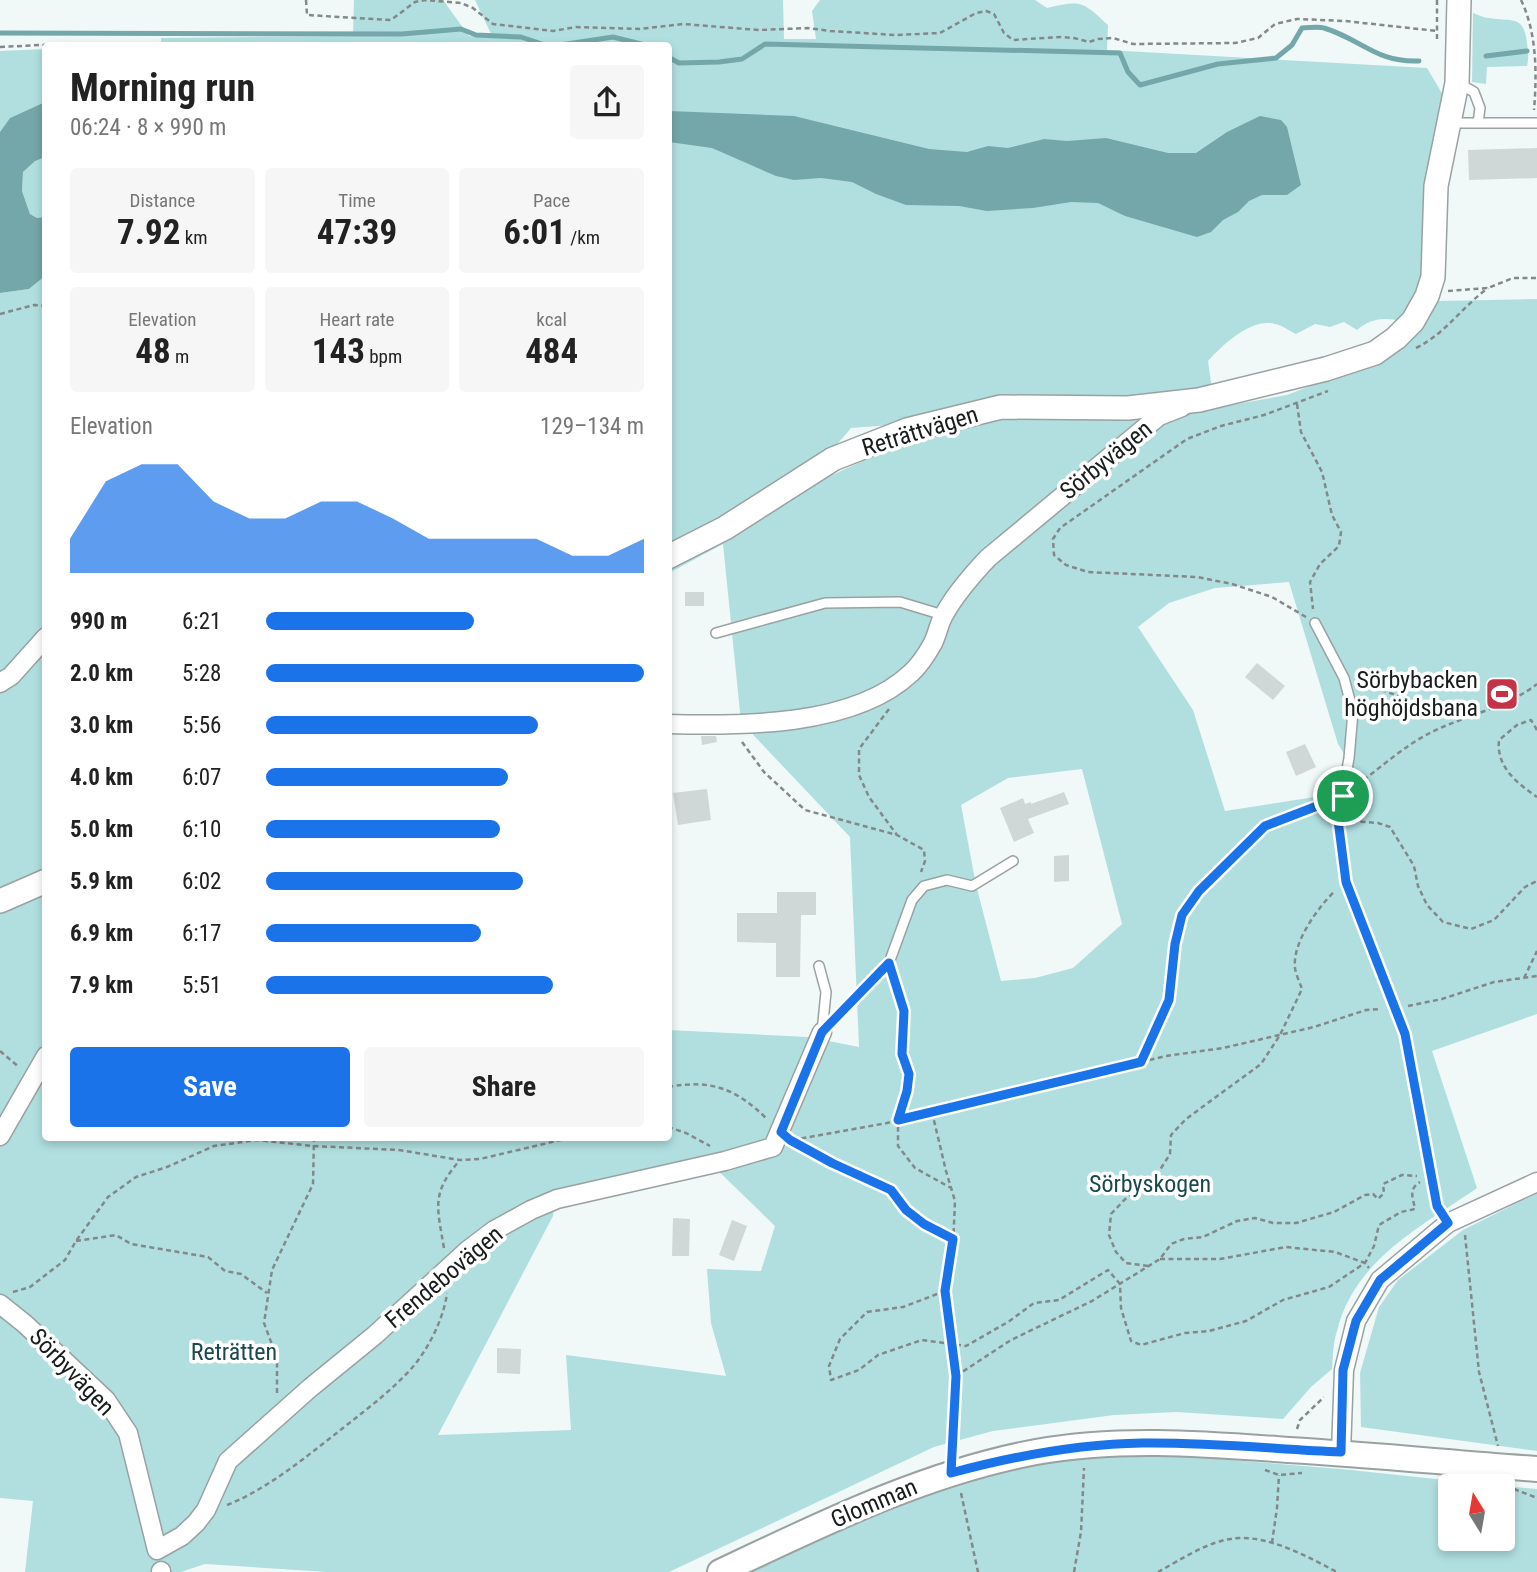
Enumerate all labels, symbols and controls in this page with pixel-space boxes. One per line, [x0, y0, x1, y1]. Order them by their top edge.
button: share [570, 65, 644, 139]
text: Morning run [70, 66, 255, 110]
text: 06:24 · 8 × 990 m [70, 114, 226, 141]
text: Distance [130, 189, 195, 212]
text: Time [338, 189, 376, 212]
text: Pace [533, 189, 570, 212]
text: 7.92 [117, 212, 180, 253]
text: 47:39 [317, 212, 397, 253]
text: 6:01 [503, 212, 566, 253]
text: km [180, 226, 208, 249]
text: /km [566, 226, 600, 249]
text: Elevation [128, 308, 197, 331]
text: Heart rate [319, 308, 395, 331]
text: kcal [536, 308, 567, 331]
text: 48 [135, 331, 171, 372]
text: 143 [312, 331, 365, 372]
text: 484 [525, 331, 578, 372]
text: m [171, 345, 189, 368]
text: bpm [365, 345, 402, 368]
street label: Reträttvägen [859, 400, 981, 462]
text: Elevation [70, 413, 153, 440]
text: 129–134 m [540, 413, 644, 440]
street label: Sörbyvägen [1055, 415, 1157, 505]
text: 990 m [70, 608, 127, 635]
text: 6:21 [182, 608, 221, 635]
text: 2.0 km [70, 660, 133, 687]
text: 5:28 [182, 660, 221, 687]
place label: Sörbybacken höghöjdsbana [1344, 666, 1478, 722]
sports icon: Sörbybacken höghöjdsbana [1483, 675, 1521, 713]
text: 3.0 km [70, 712, 133, 739]
text: 5:56 [182, 712, 221, 739]
text: 4.0 km [70, 764, 133, 791]
text: 6:07 [182, 764, 221, 791]
pin [1313, 766, 1373, 826]
icon: arrive [1324, 777, 1362, 815]
text: 5.0 km [70, 816, 133, 843]
text: 6:10 [182, 816, 221, 843]
text: 5.9 km [70, 868, 133, 895]
text: 6:02 [182, 868, 221, 895]
text: 6.9 km [70, 920, 133, 947]
text: 6:17 [182, 920, 221, 947]
text: 7.9 km [70, 972, 133, 999]
text: 5:51 [182, 972, 221, 999]
button: Save [70, 1047, 350, 1127]
button: Share [364, 1047, 644, 1127]
park label: Sörbyskogen [1089, 1170, 1211, 1198]
street label: Frendebovägen [380, 1220, 508, 1334]
street label: Sörbyvägen [24, 1323, 120, 1421]
park label: Reträtten [191, 1338, 277, 1366]
street label: Glomman [827, 1472, 921, 1534]
north arrow [1438, 1474, 1516, 1550]
map controls [1438, 1474, 1515, 1551]

